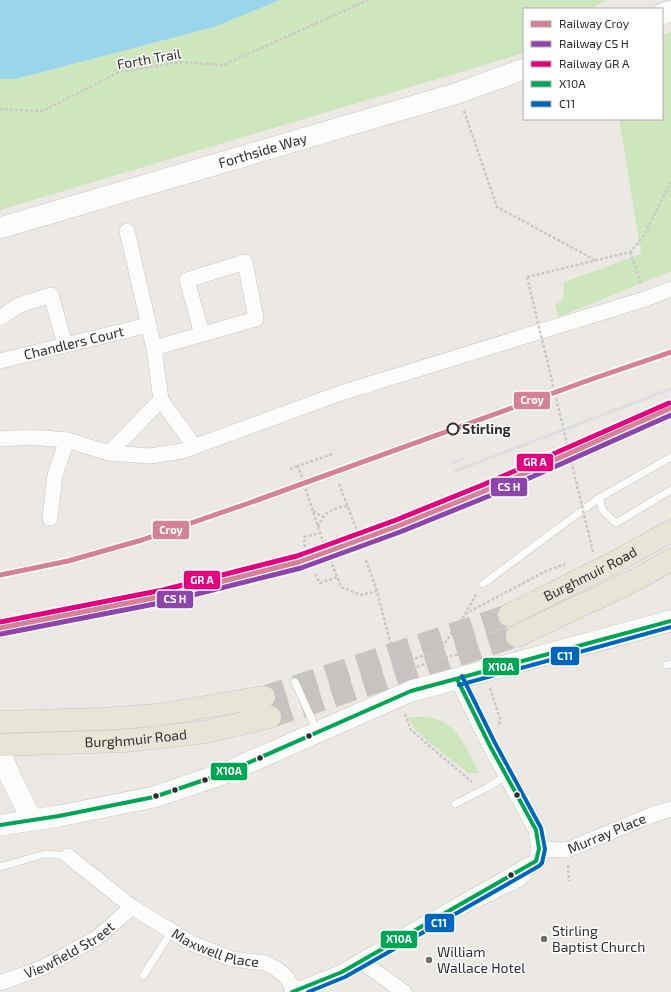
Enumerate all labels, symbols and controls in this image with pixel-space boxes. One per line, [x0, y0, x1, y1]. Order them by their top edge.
legend [523, 8, 663, 120]
text: Railway Croy [559, 16, 630, 30]
text: Railway CS H [559, 36, 629, 50]
street label: Forth Trail [115, 44, 183, 73]
text: Railway GR A [559, 56, 630, 70]
text: X10A [559, 76, 586, 90]
text: C11 [559, 96, 575, 110]
street label: Forthside Way [216, 129, 310, 171]
street label: Chandlers Court [22, 322, 126, 363]
line badge: Croy [513, 391, 551, 410]
text: Croy [520, 393, 545, 407]
place label: Stirling [462, 420, 511, 437]
marker: Stirling [446, 422, 460, 436]
line badge: GR A [516, 453, 554, 472]
text: GR A [523, 455, 548, 468]
line badge: CS H [490, 477, 528, 497]
text: CS H [498, 480, 520, 493]
line badge: Croy [152, 520, 190, 540]
text: Croy [159, 523, 184, 537]
street label: Burghmuir Road [540, 543, 640, 604]
line badge: GR A [183, 570, 221, 590]
text: GR A [190, 573, 215, 586]
line badge: CS H [156, 590, 194, 609]
text: CS H [164, 592, 186, 605]
line badge: C11 [550, 646, 580, 666]
text: C11 [557, 649, 573, 662]
line badge: X10A [482, 657, 520, 676]
text: X10A [488, 660, 515, 673]
street label: Burghmuir Road [84, 725, 188, 750]
unlabelled marker [304, 731, 314, 741]
unlabelled marker [255, 753, 265, 763]
line badge: X10A [210, 762, 248, 781]
text: X10A [216, 764, 243, 777]
unlabelled marker [200, 775, 210, 785]
unlabelled marker [170, 785, 180, 795]
unlabelled marker [512, 790, 522, 800]
unlabelled marker [151, 791, 161, 801]
street label: Murray Place [565, 809, 648, 857]
unlabelled marker [506, 870, 516, 880]
line badge: C11 [424, 913, 455, 933]
text: C11 [431, 916, 447, 929]
street label: Viewfield Street [22, 918, 118, 982]
place label: Stirling Baptist Church [552, 922, 645, 955]
street label: Maxwell Place [169, 924, 260, 970]
line badge: X10A [380, 930, 418, 949]
text: X10A [386, 932, 413, 945]
marker: Stirling Baptist Church [539, 934, 549, 944]
place label: William Wallace Hotel [437, 943, 526, 976]
marker: William Wallace Hotel [424, 955, 434, 965]

